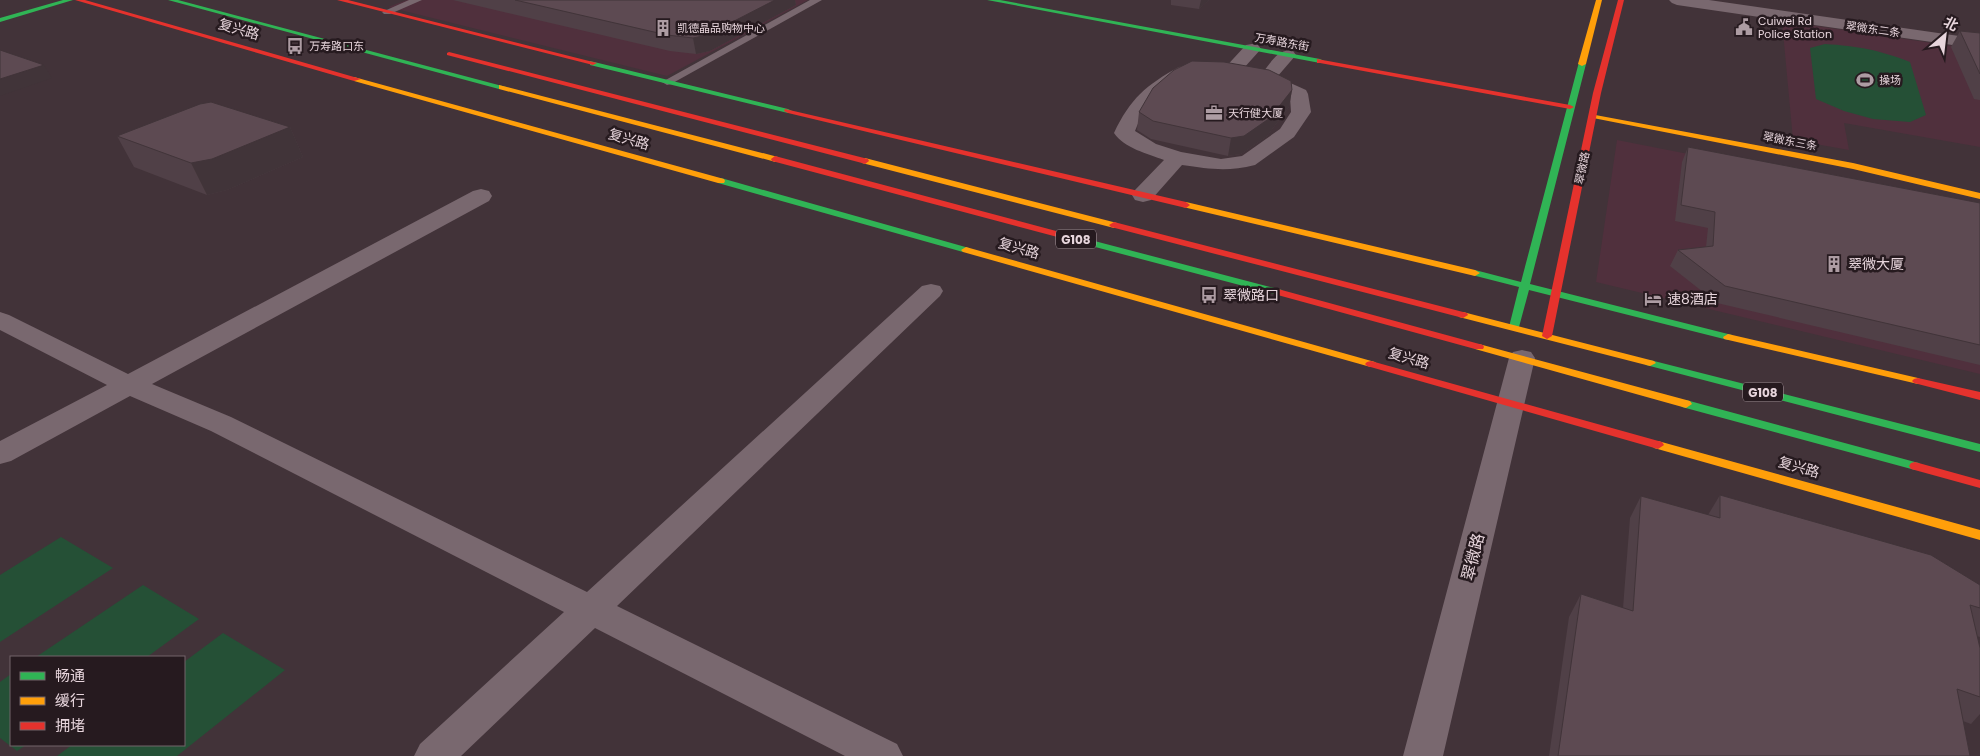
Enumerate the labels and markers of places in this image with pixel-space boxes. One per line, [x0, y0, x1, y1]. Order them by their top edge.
place label: Cuiwei Rd Police Station [1758, 13, 1832, 42]
public building icon: Cuiwei Rd Police Station [1734, 17, 1754, 37]
building icon: 凯德晶品购物中心 [653, 18, 673, 38]
place label: 凯德晶品购物中心 [677, 20, 765, 36]
bus stop icon: 万寿路口东 [285, 36, 305, 56]
place label: 万寿路口东 [309, 38, 364, 54]
sports icon: 操场 [1855, 70, 1875, 90]
place label: 操场 [1879, 72, 1901, 88]
office icon: 天行健大厦 [1204, 103, 1224, 123]
place label: 天行健大厦 [1228, 105, 1283, 121]
building icon: 翠微大厦 [1824, 254, 1844, 274]
place label: 翠微大厦 [1848, 254, 1904, 274]
bus stop icon: 翠微路口 [1199, 285, 1219, 305]
place label: 翠微路口 [1223, 285, 1279, 305]
hotel icon: 速8酒店 [1643, 289, 1663, 309]
place label: 速8酒店 [1667, 289, 1718, 309]

